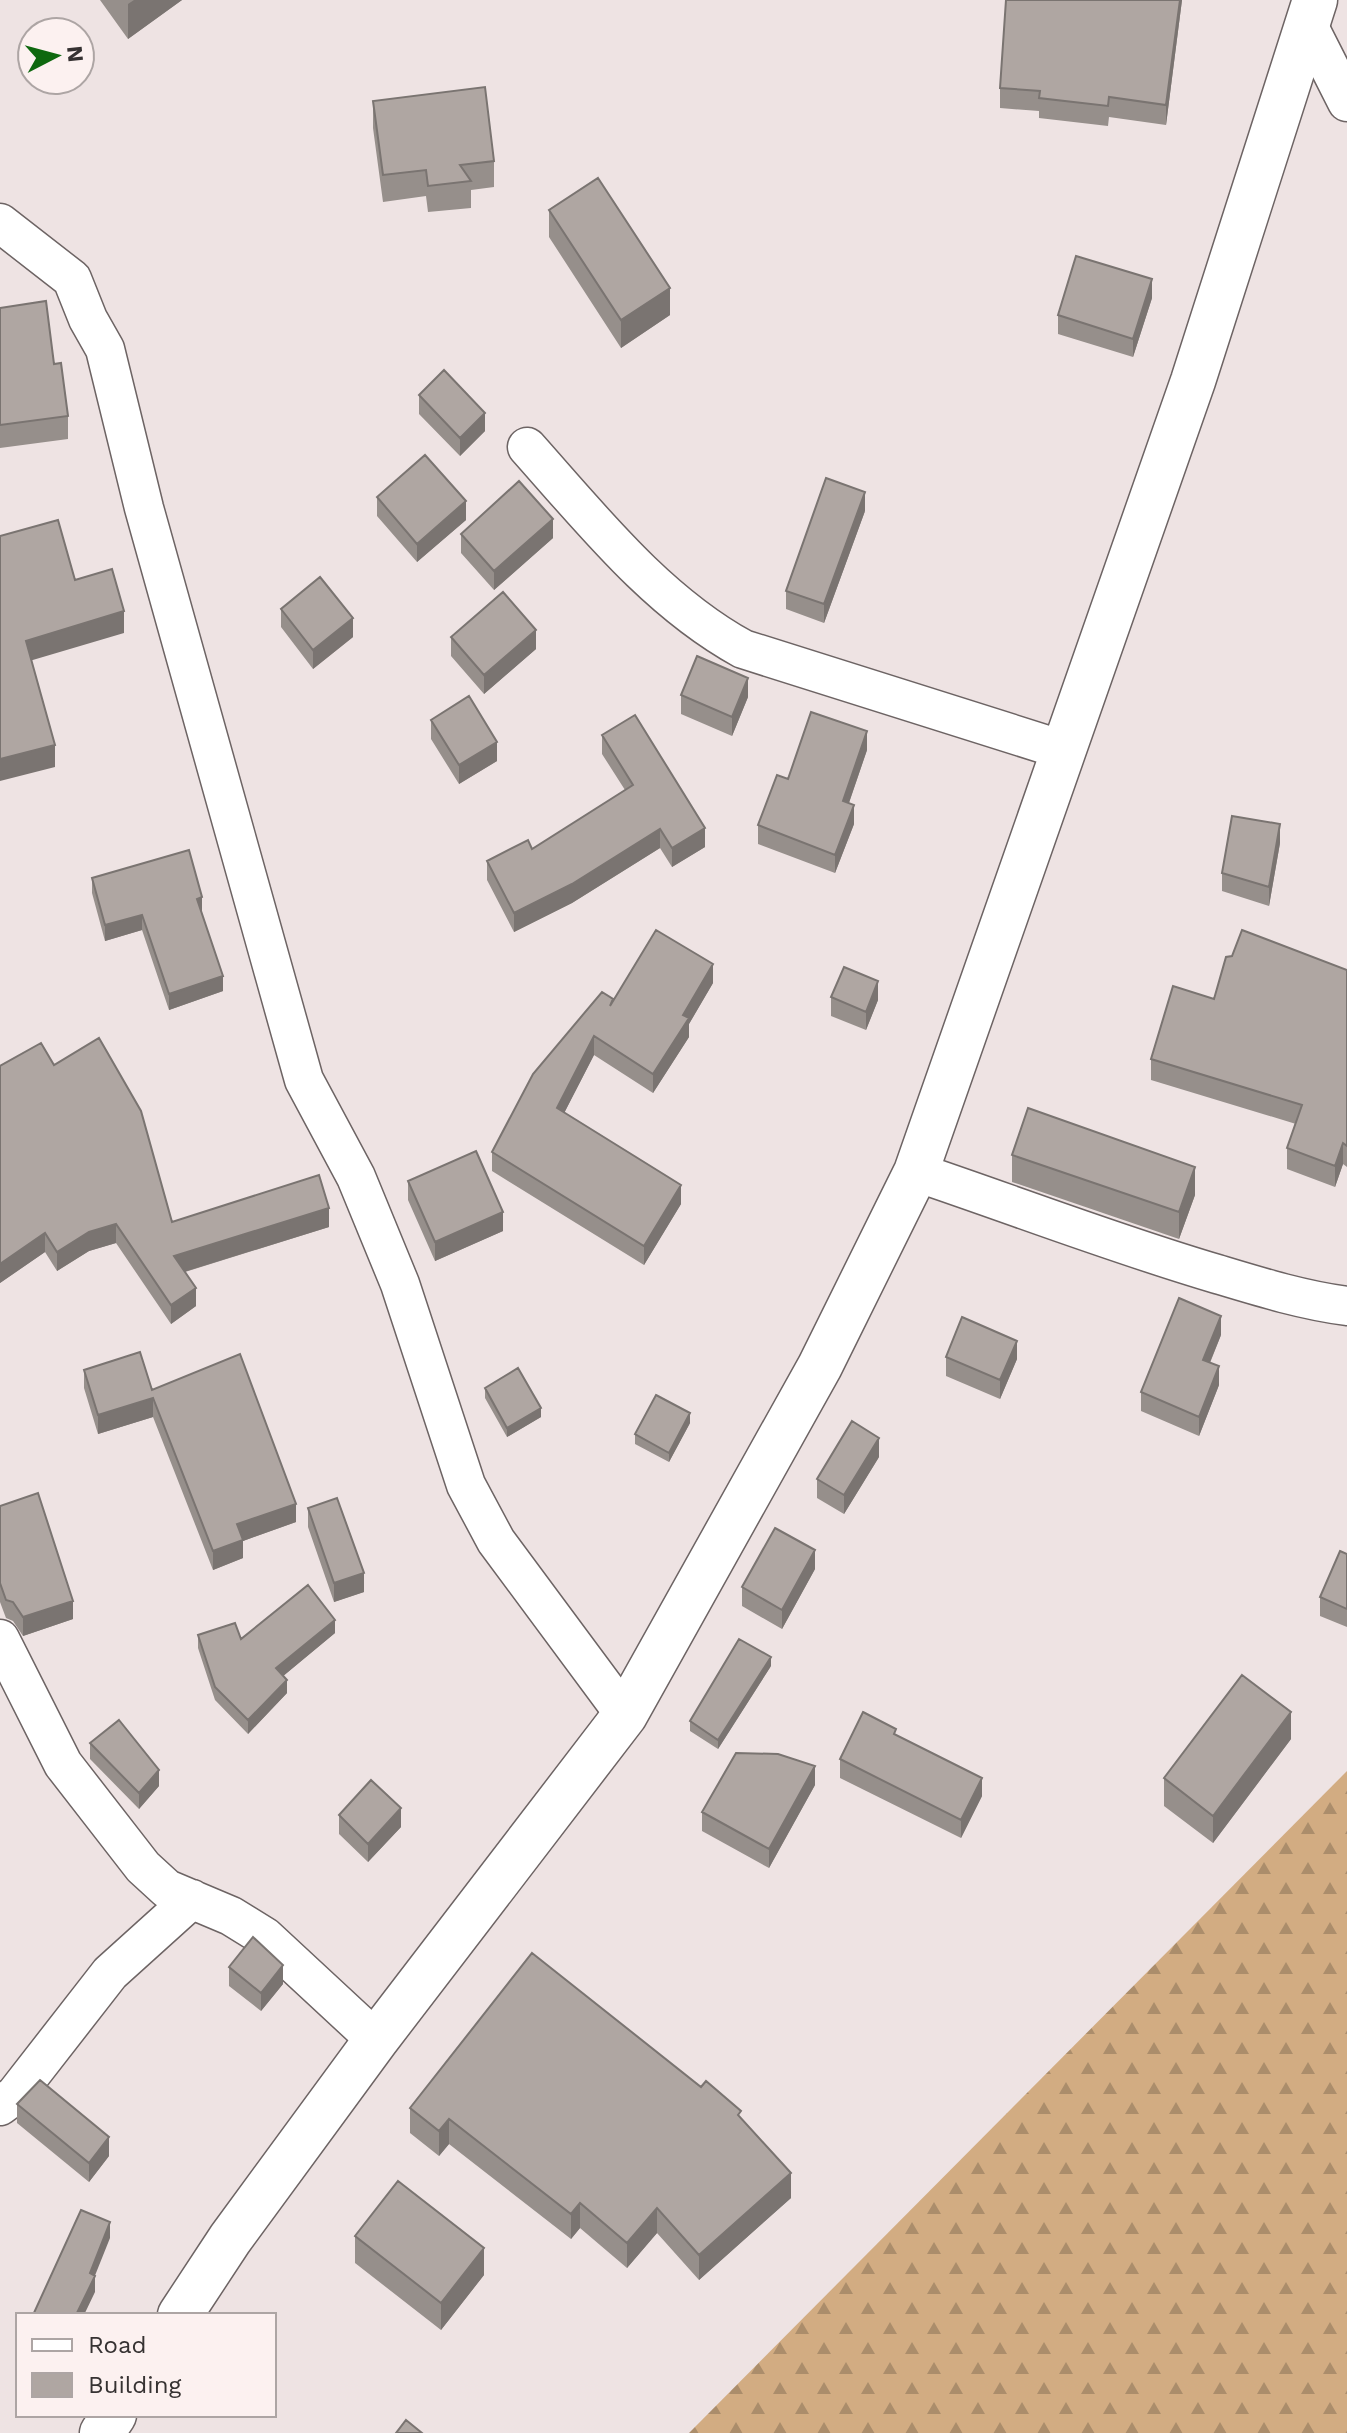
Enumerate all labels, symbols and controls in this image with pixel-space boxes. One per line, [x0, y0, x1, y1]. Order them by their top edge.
north arrow [16, 16, 96, 96]
text: N [62, 45, 89, 63]
legend [16, 2313, 276, 2417]
text: Road [88, 2331, 147, 2359]
text: Building [88, 2371, 181, 2399]

